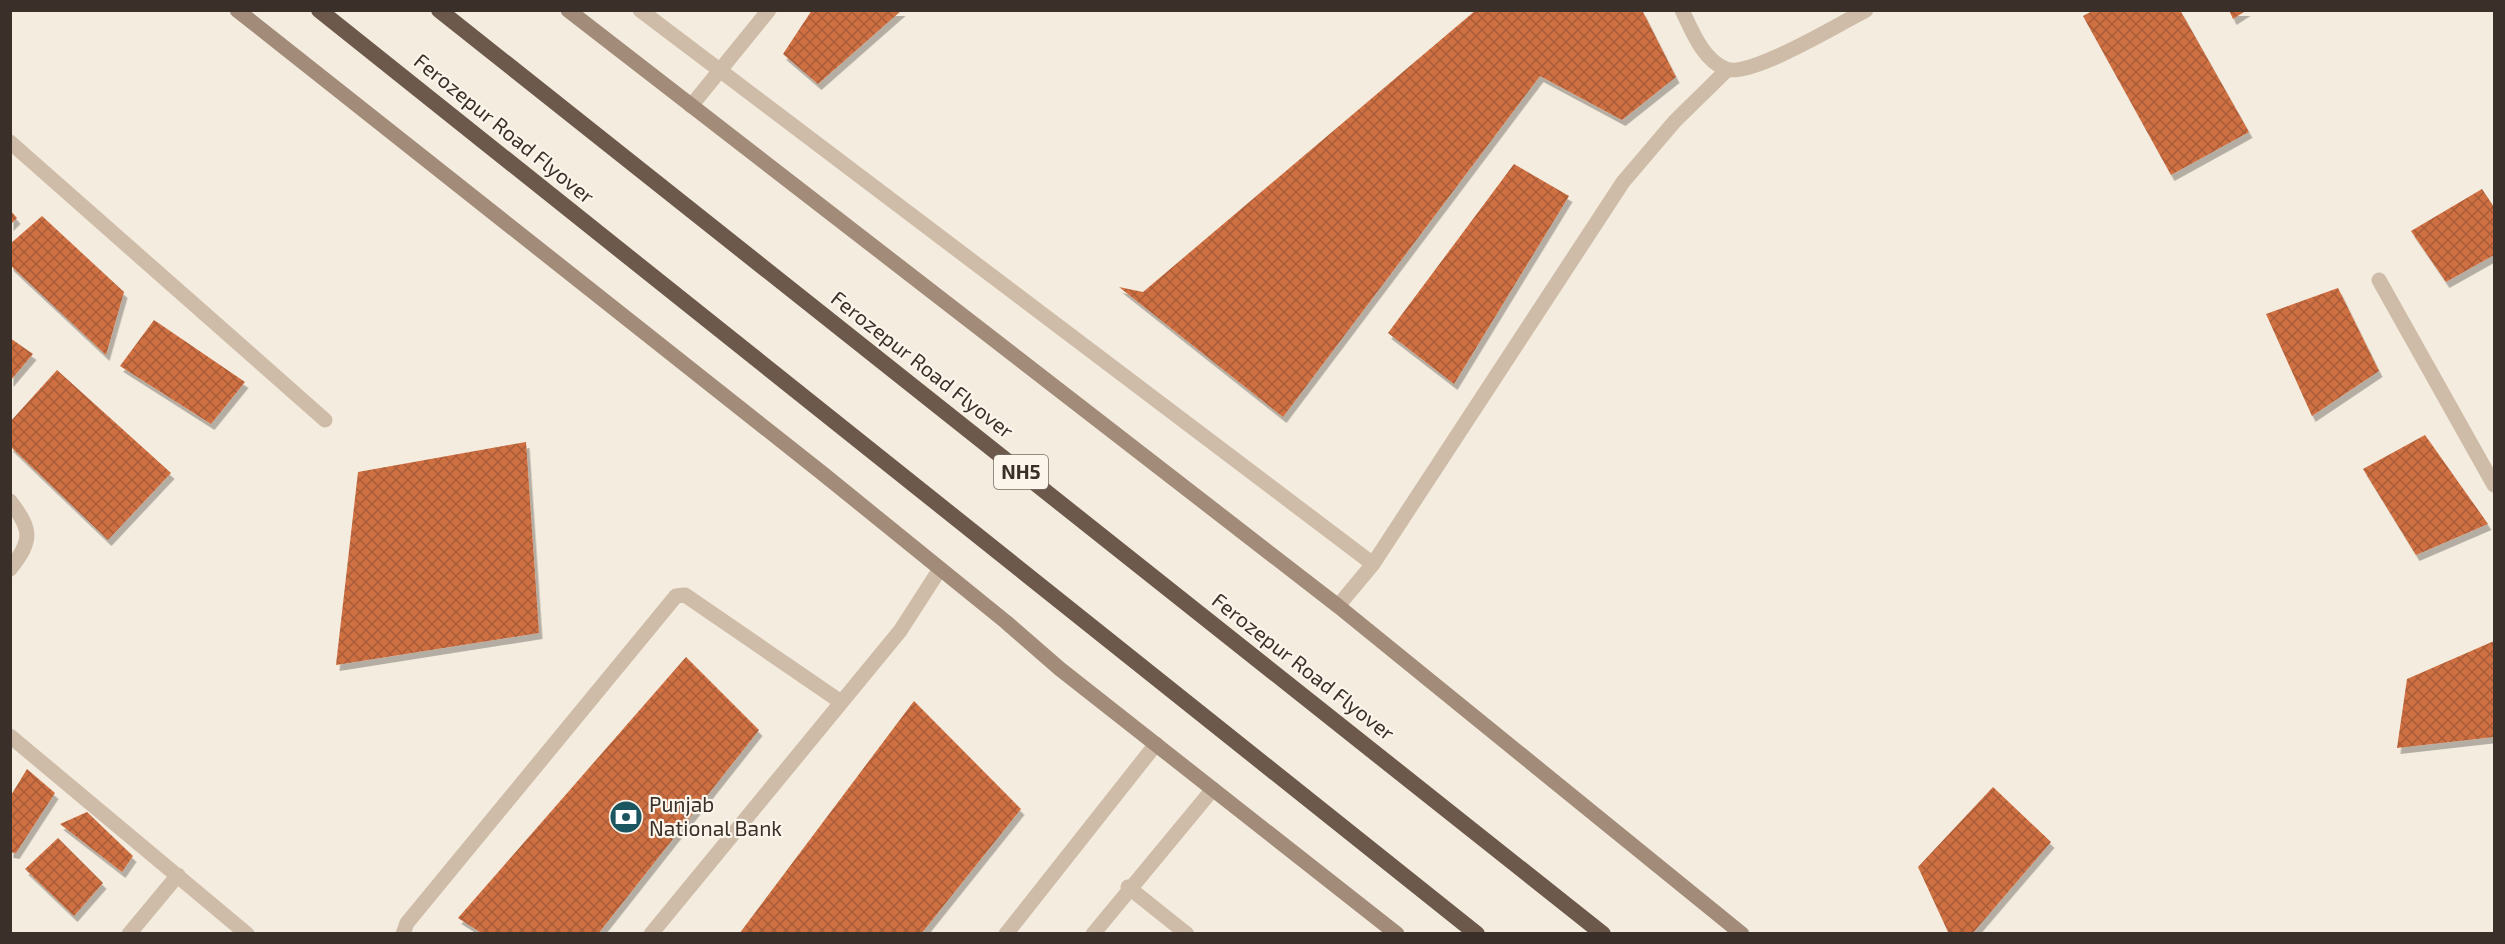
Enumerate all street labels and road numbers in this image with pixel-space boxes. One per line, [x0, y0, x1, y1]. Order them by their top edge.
street label: Ferozepur Road Flyover [410, 47, 601, 209]
street label: Ferozepur Road Flyover [827, 285, 1020, 443]
road number: NH5 [994, 455, 1048, 489]
street label: Ferozepur Road Flyover [1208, 587, 1401, 745]

